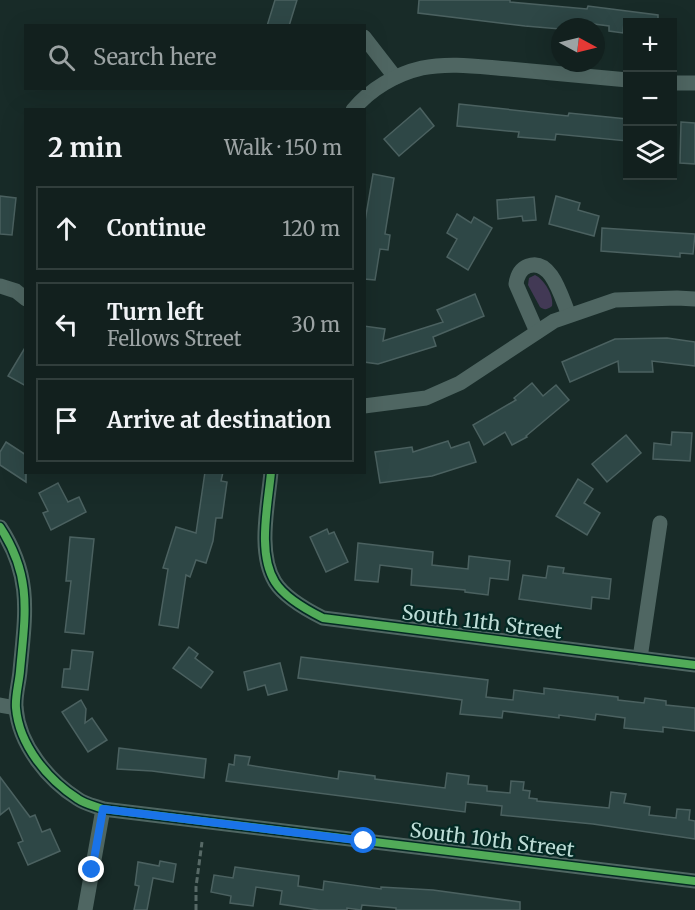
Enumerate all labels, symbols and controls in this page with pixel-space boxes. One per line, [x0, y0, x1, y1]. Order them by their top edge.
north arrow [551, 18, 605, 72]
map controls [623, 18, 677, 180]
button: + [623, 18, 677, 72]
search box [24, 24, 366, 90]
icon: search [45, 41, 78, 74]
text: Search here [93, 43, 216, 71]
button: − [623, 72, 677, 126]
button: layers [623, 126, 677, 180]
text: 2 min [48, 131, 122, 164]
text: Walk · 150 m [224, 135, 342, 160]
icon: ahead [50, 212, 83, 245]
text: Continue [107, 214, 206, 242]
text: 120 m [282, 216, 340, 241]
text: Turn left [107, 298, 204, 326]
icon: left [50, 308, 83, 341]
text: 30 m [291, 312, 340, 337]
text: Fellows Street [107, 326, 242, 351]
icon: arrive [50, 404, 83, 437]
text: Arrive at destination [107, 406, 331, 434]
street label: South 11th Street [400, 599, 564, 644]
street label: South 10th Street [408, 817, 576, 862]
route start [350, 827, 376, 853]
route end [78, 856, 104, 882]

